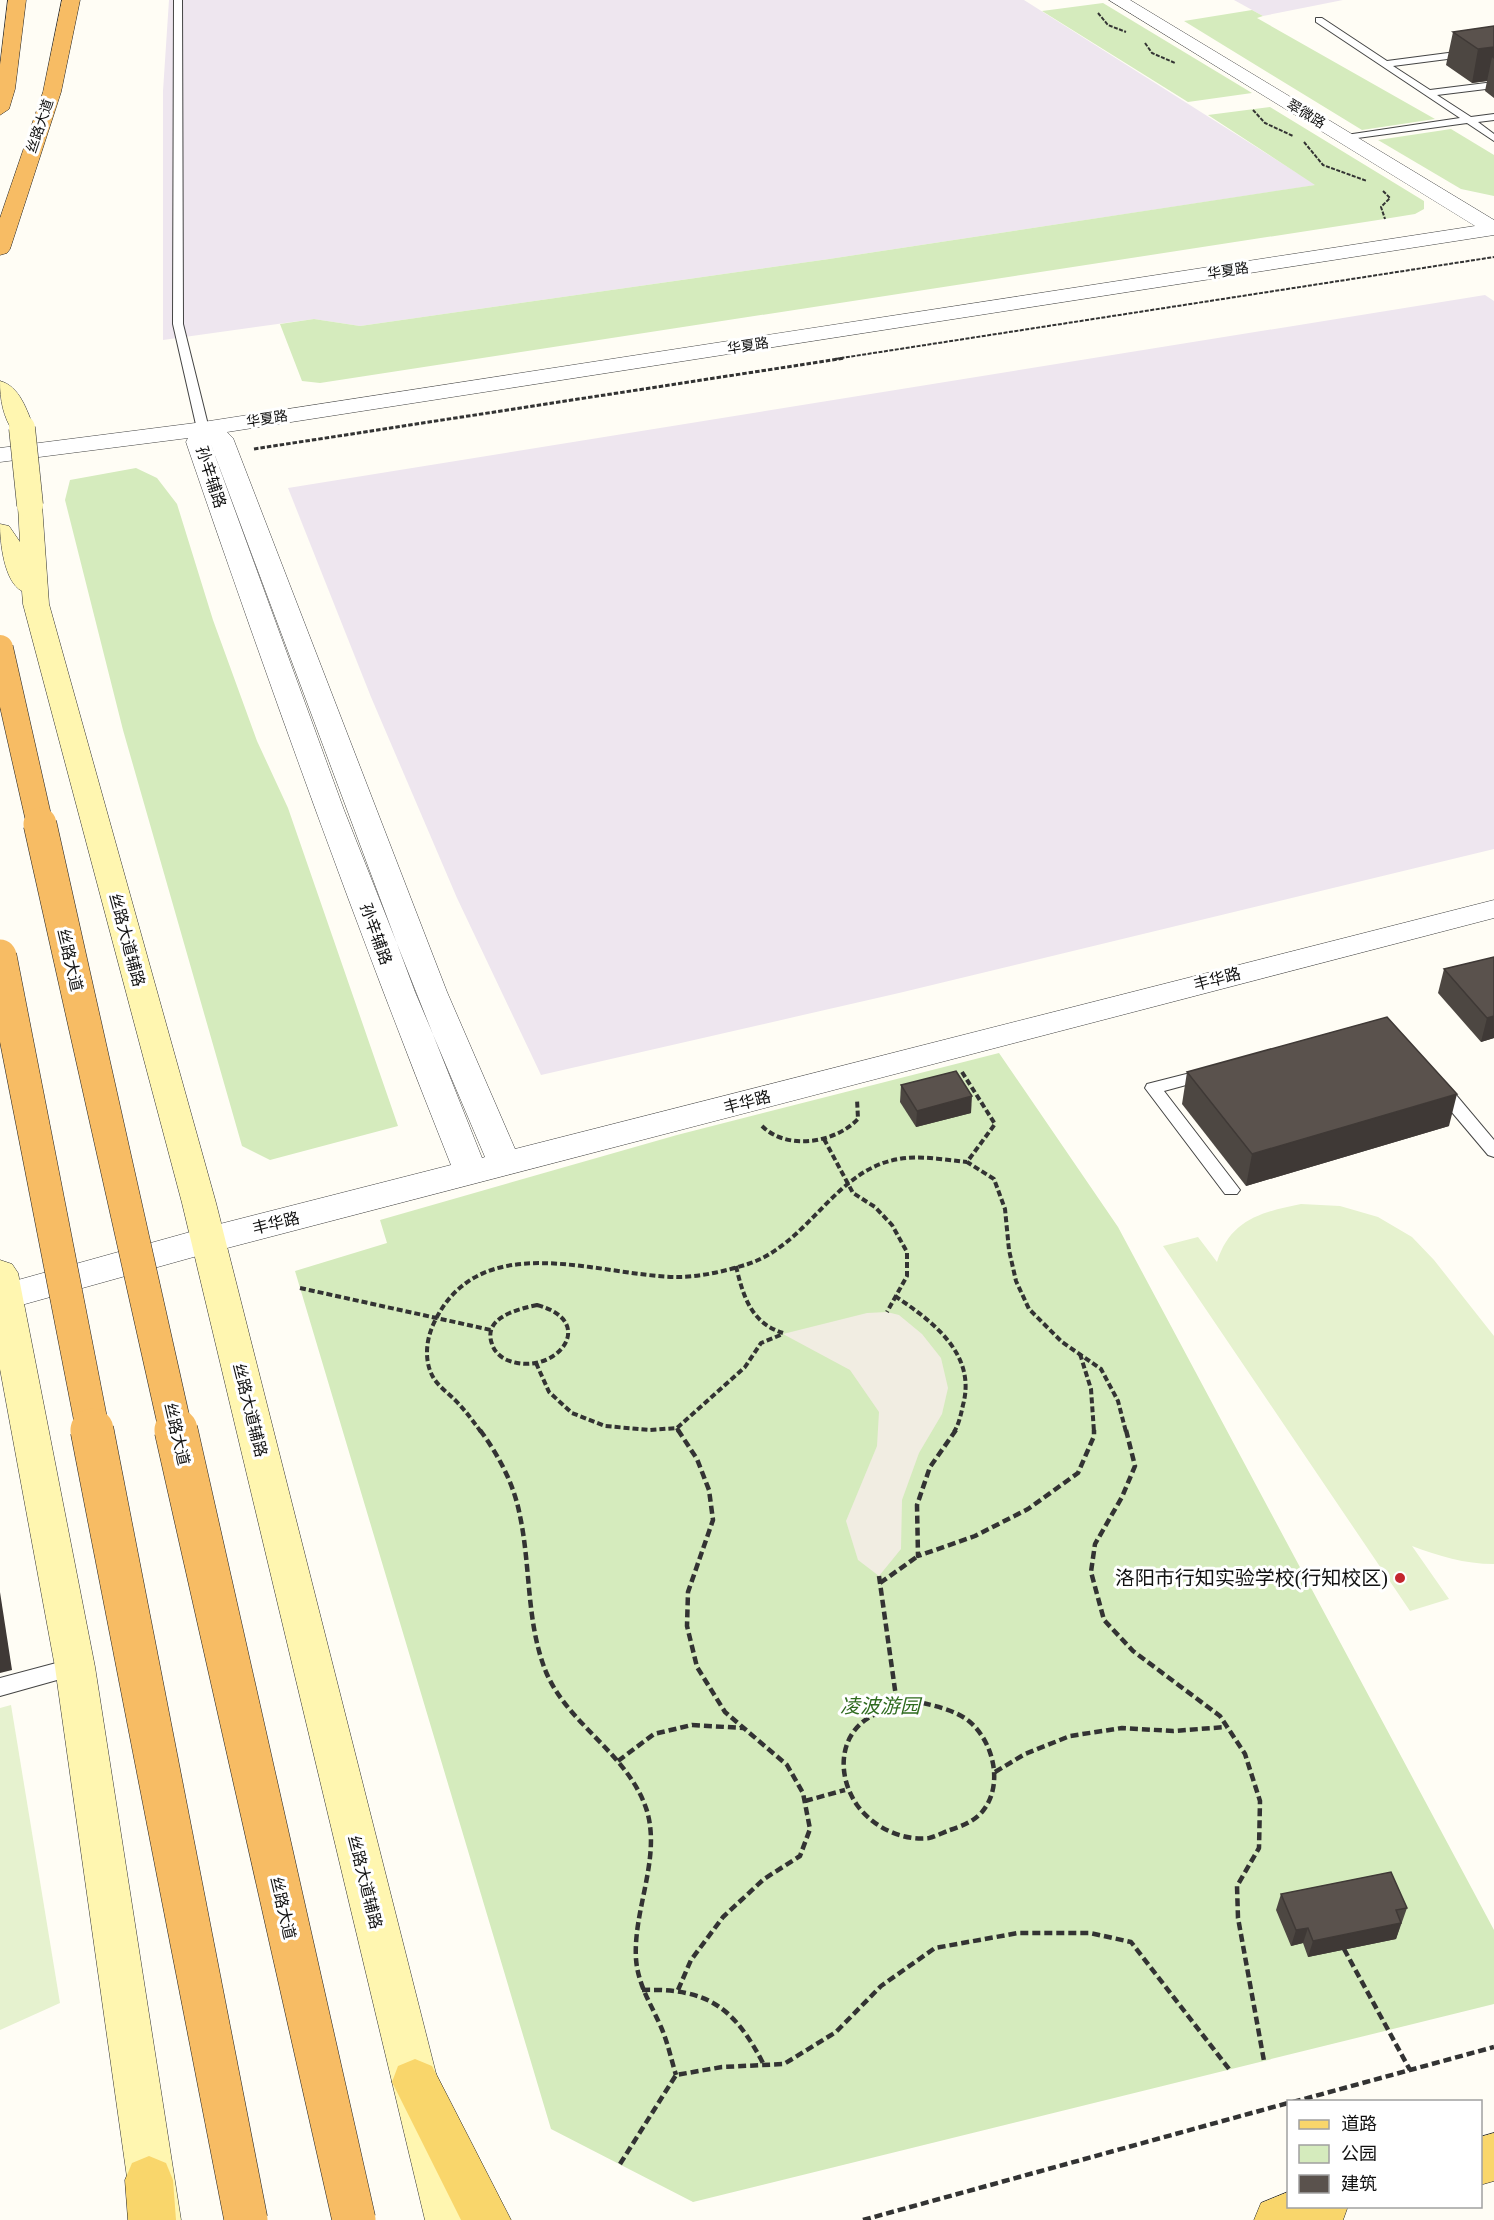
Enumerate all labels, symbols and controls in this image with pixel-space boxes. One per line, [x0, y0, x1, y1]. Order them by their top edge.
street label: 丝路大道 [24, 97, 56, 155]
street label: 翠微路 [1284, 97, 1328, 131]
street label: 华夏路 [1206, 259, 1250, 282]
street label: 华夏路 [726, 334, 770, 357]
street label: 华夏路 [245, 407, 289, 430]
street label: 孙辛辅路 [193, 444, 229, 510]
street label: 丝路大道辅路 [106, 891, 148, 989]
street label: 孙辛辅路 [357, 901, 395, 967]
street label: 丝路大道 [55, 927, 85, 993]
street label: 丰华路 [1192, 965, 1242, 993]
street label: 丰华路 [722, 1088, 772, 1116]
street label: 丰华路 [251, 1209, 301, 1237]
street label: 丝路大道辅路 [230, 1361, 270, 1459]
street label: 丝路大道 [162, 1401, 192, 1467]
place label: 洛阳市行知实验学校(行知校区) [1115, 1567, 1388, 1590]
marker: 洛阳市行知实验学校(行知校区) [1393, 1571, 1407, 1585]
park label: 凌波游园 [840, 1695, 923, 1717]
street label: 丝路大道辅路 [345, 1833, 385, 1931]
street label: 丝路大道 [268, 1875, 298, 1941]
legend [1287, 2100, 1482, 2208]
text: 道路 [1341, 2114, 1377, 2134]
text: 公园 [1341, 2144, 1377, 2164]
text: 建筑 [1341, 2174, 1377, 2194]

